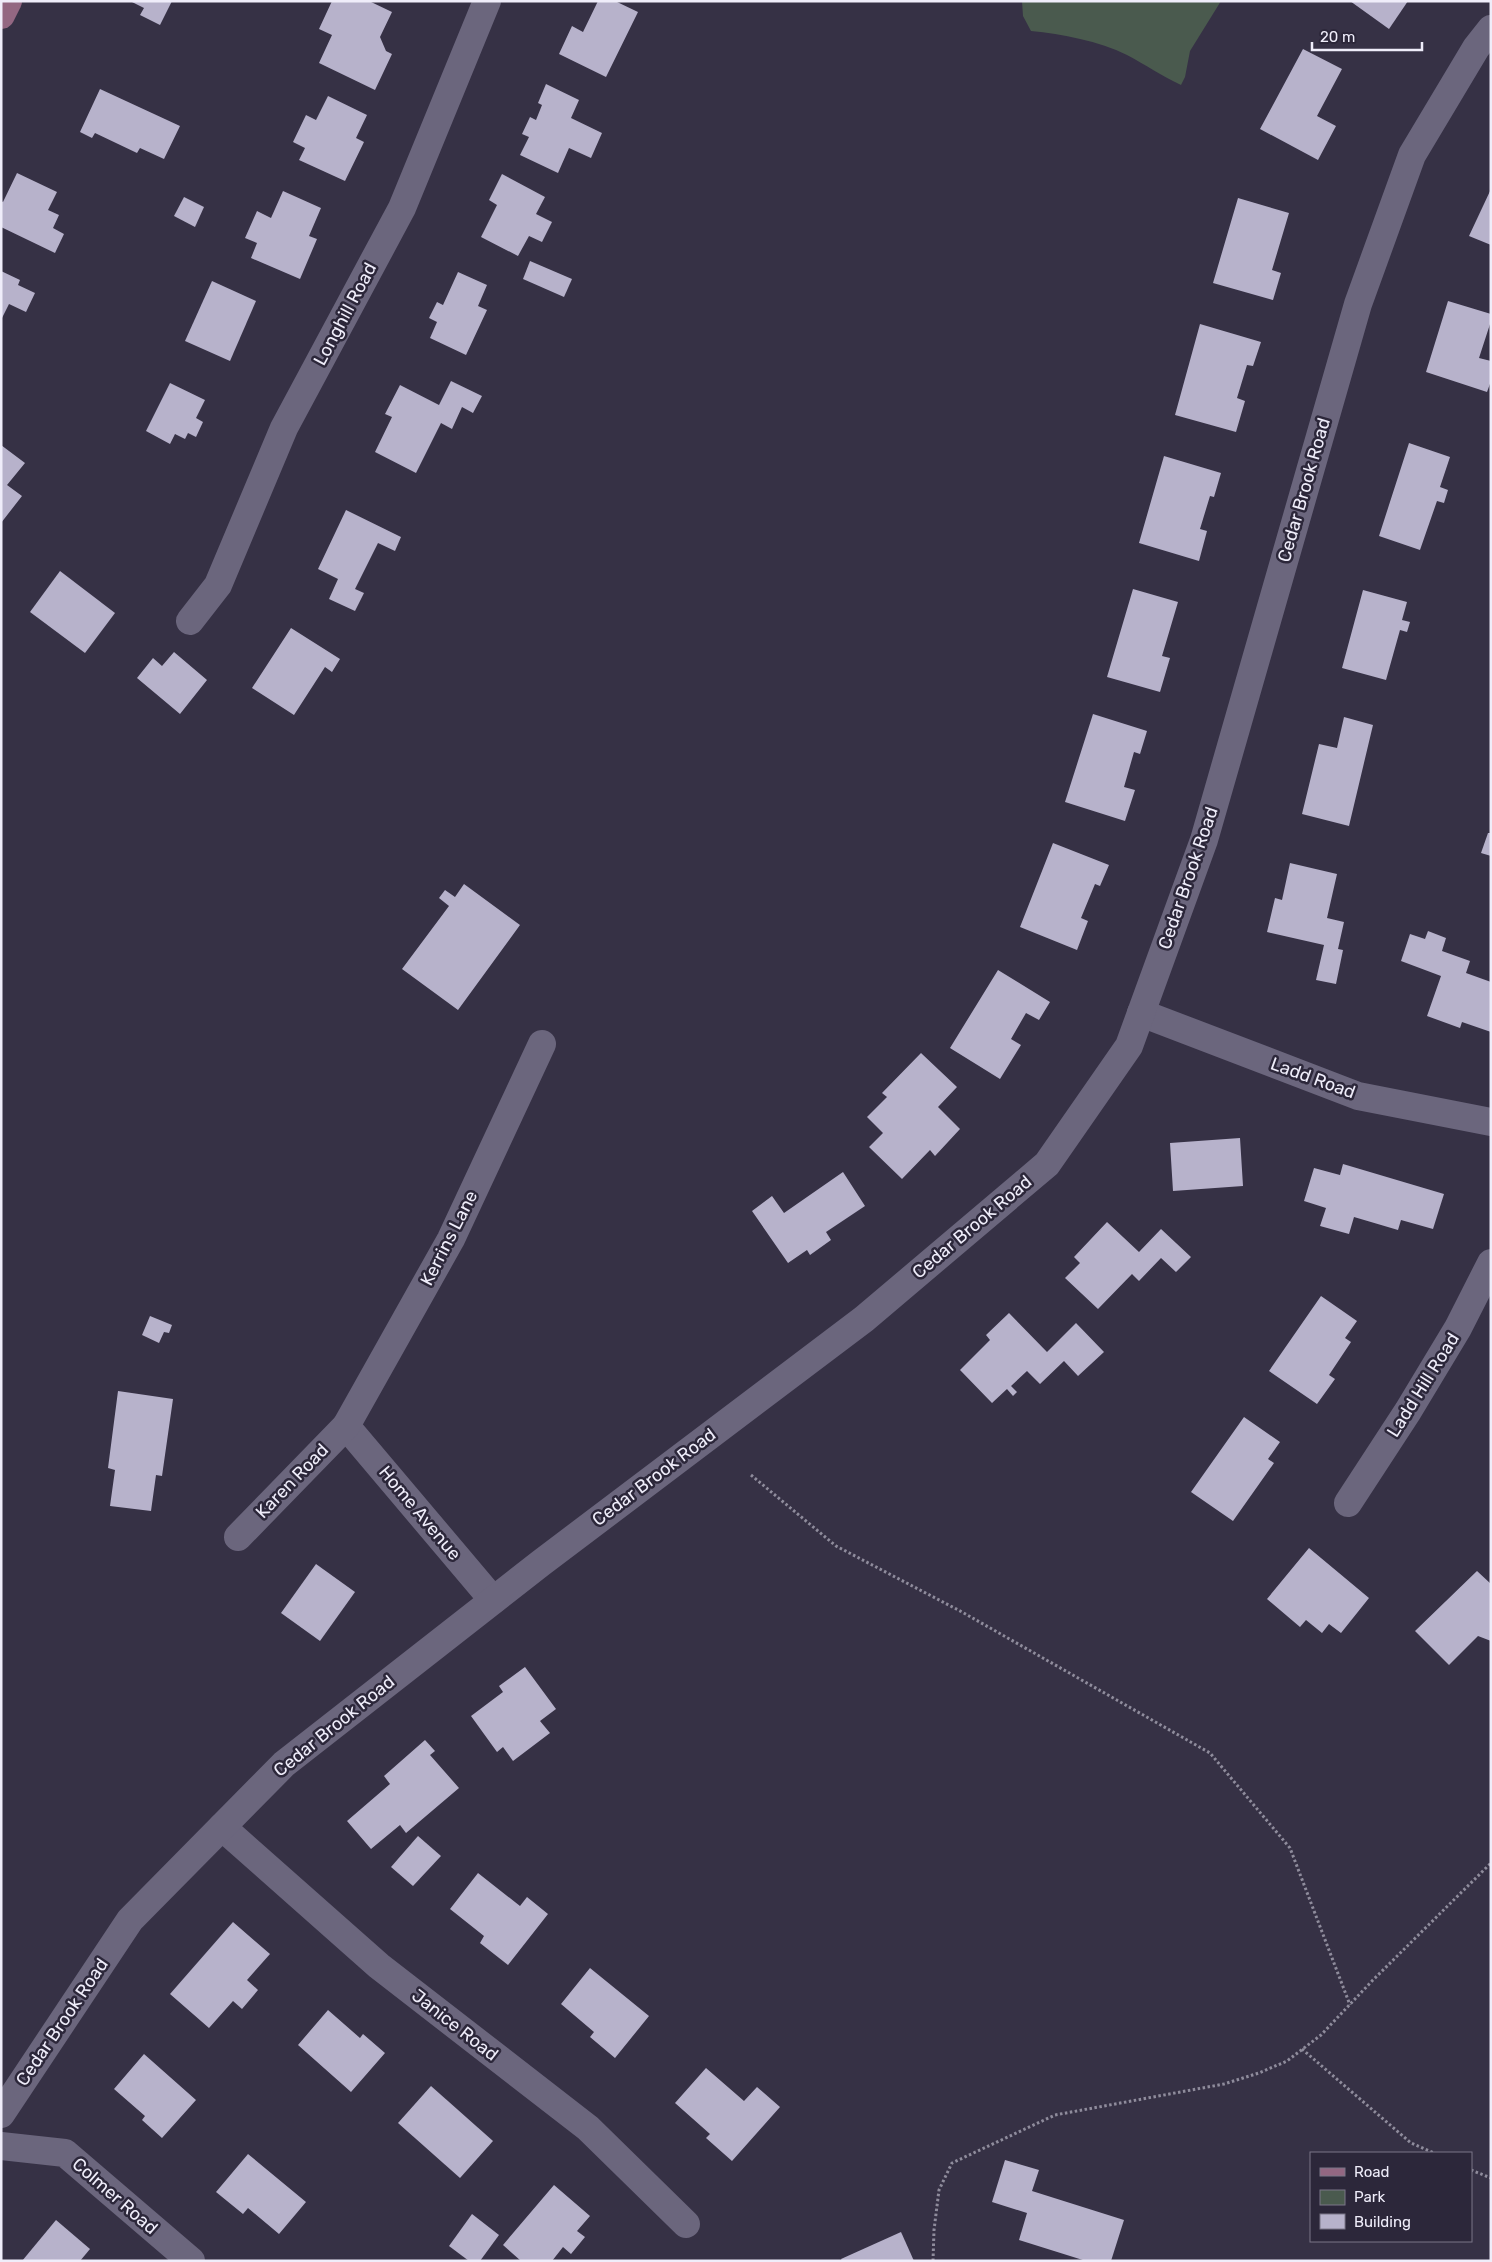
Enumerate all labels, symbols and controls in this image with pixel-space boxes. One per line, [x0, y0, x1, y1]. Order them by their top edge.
scale bar [1312, 20, 1422, 52]
text: 20 m [1320, 28, 1355, 46]
street label: Longhill Road [309, 259, 381, 369]
street label: Cedar Brook Road [1273, 415, 1335, 565]
street label: Cedar Brook Road [1153, 804, 1223, 952]
street label: Ladd Road [1268, 1053, 1358, 1103]
street label: Cedar Brook Road [908, 1171, 1036, 1283]
street label: Kerrins Lane [416, 1187, 482, 1289]
street label: Ladd Hill Road [1382, 1329, 1464, 1441]
street label: Cedar Brook Road [588, 1423, 720, 1531]
street label: Karen Road [251, 1439, 333, 1523]
street label: Home Avenue [374, 1461, 466, 1565]
street label: Cedar Brook Road [269, 1671, 399, 1781]
street label: Cedar Brook Road [11, 1954, 113, 2090]
street label: Janice Road [407, 1984, 503, 2066]
legend [1310, 2152, 1472, 2242]
street label: Colmer Road [68, 2153, 162, 2239]
text: Road [1354, 2163, 1390, 2181]
text: Park [1354, 2188, 1385, 2206]
text: Building [1354, 2213, 1411, 2231]

